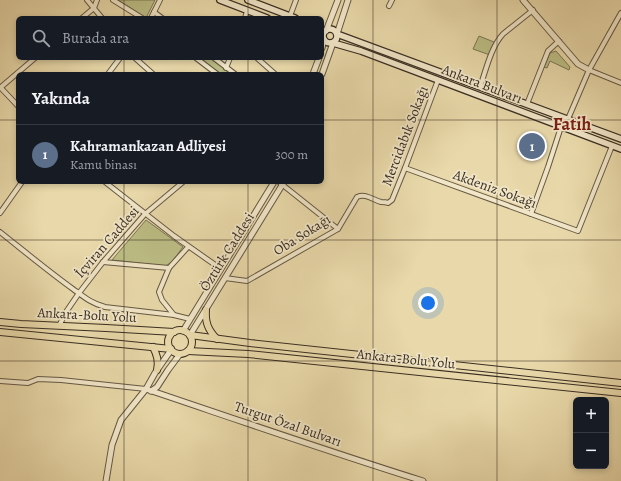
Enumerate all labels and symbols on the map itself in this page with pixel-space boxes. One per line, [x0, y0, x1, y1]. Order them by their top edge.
street label: Ankara Bulvarı [438, 60, 525, 108]
street label: Mercidabık Sokağı [377, 83, 433, 189]
district label: Fatih [553, 112, 591, 136]
pin: 1 [519, 131, 545, 161]
street label: Akdeniz Sokağı [450, 165, 539, 213]
street label: İçviran Caddesi [71, 202, 143, 282]
street label: Öztürk Caddesi [195, 209, 259, 295]
street label: Oba Sokağı [270, 210, 334, 260]
your location [418, 293, 438, 313]
street label: Ankara-Bolu Yolu [36, 303, 137, 327]
street label: Ankara-Bolu Yolu [355, 344, 457, 374]
street label: Turgut Özal Bulvarı [232, 397, 344, 451]

